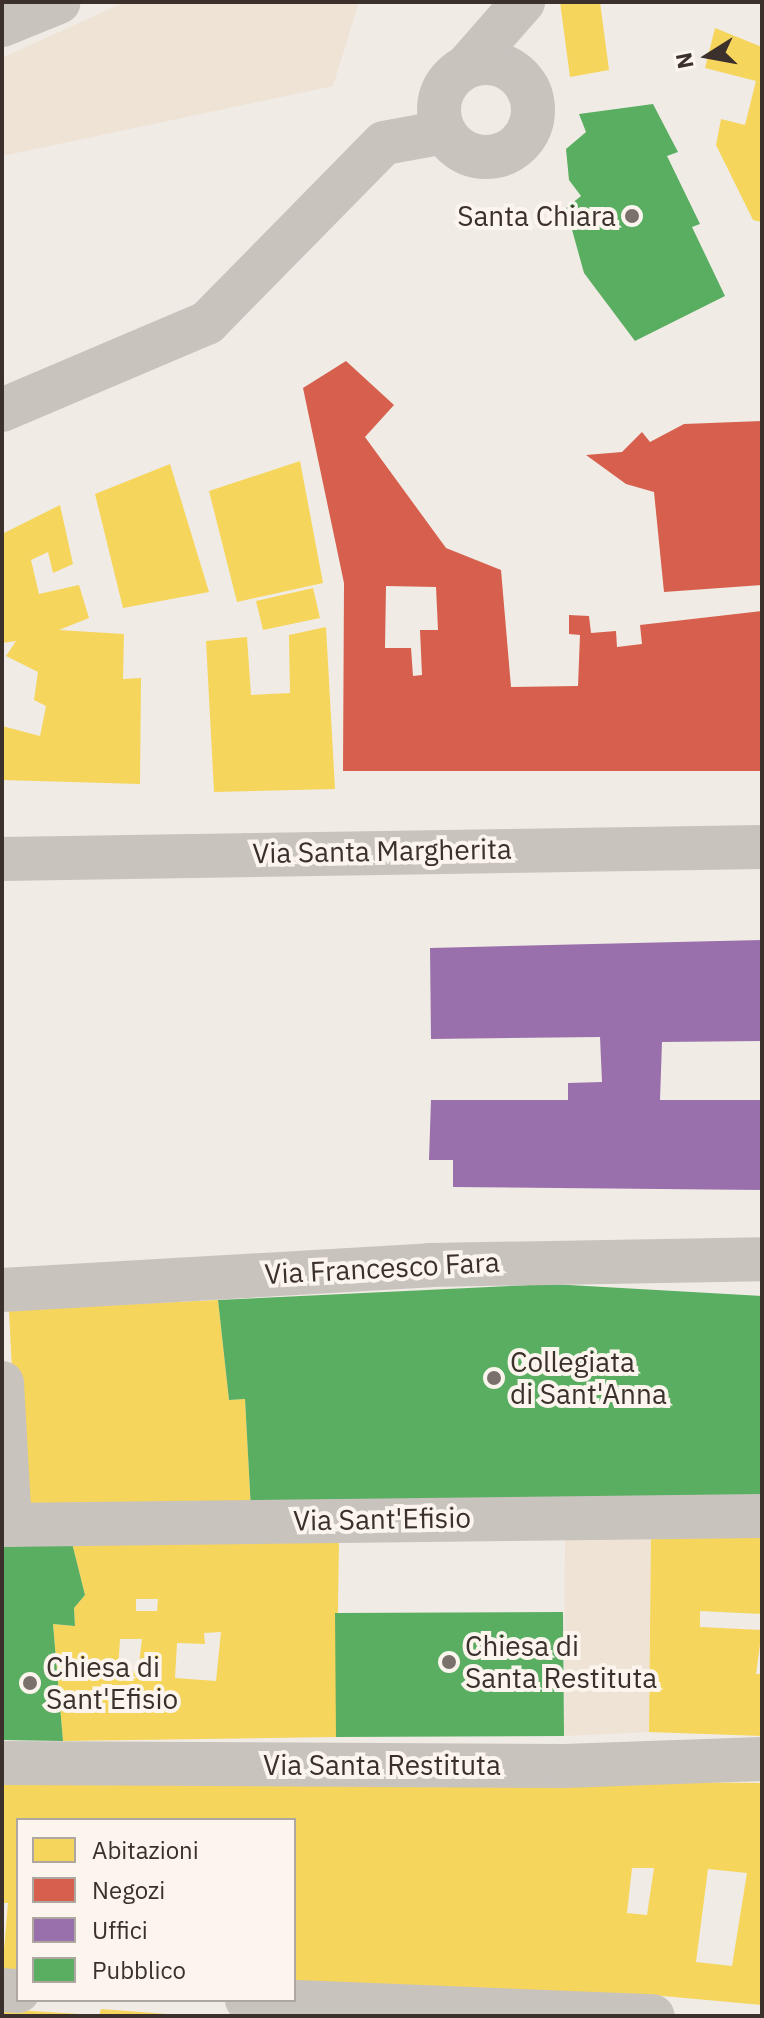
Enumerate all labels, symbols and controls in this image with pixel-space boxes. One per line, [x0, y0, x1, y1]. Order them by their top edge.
north arrow [668, 16, 748, 96]
text: N [668, 50, 700, 71]
place label: Santa Chiara [457, 199, 616, 233]
marker: Santa Chiara [623, 207, 641, 225]
street label: Via Santa Margherita [252, 832, 512, 870]
street label: Via Francesco Fara [264, 1245, 500, 1291]
place label: Collegiata di Sant'Anna [510, 1345, 667, 1411]
marker: Collegiata di Sant'Anna [485, 1369, 503, 1387]
street label: Via Sant'Efisio [293, 1501, 471, 1537]
place label: Chiesa di Santa Restituta [465, 1629, 657, 1695]
place label: Chiesa di Sant'Efisio [46, 1650, 178, 1716]
marker: Chiesa di Santa Restituta [440, 1653, 458, 1671]
marker: Chiesa di Sant'Efisio [21, 1674, 39, 1692]
street label: Via Santa Restituta [263, 1748, 501, 1782]
legend [16, 1818, 296, 2002]
text: Abitazioni [92, 1834, 199, 1866]
text: Negozi [92, 1874, 165, 1906]
text: Uffici [92, 1914, 148, 1946]
text: Pubblico [92, 1954, 186, 1986]

